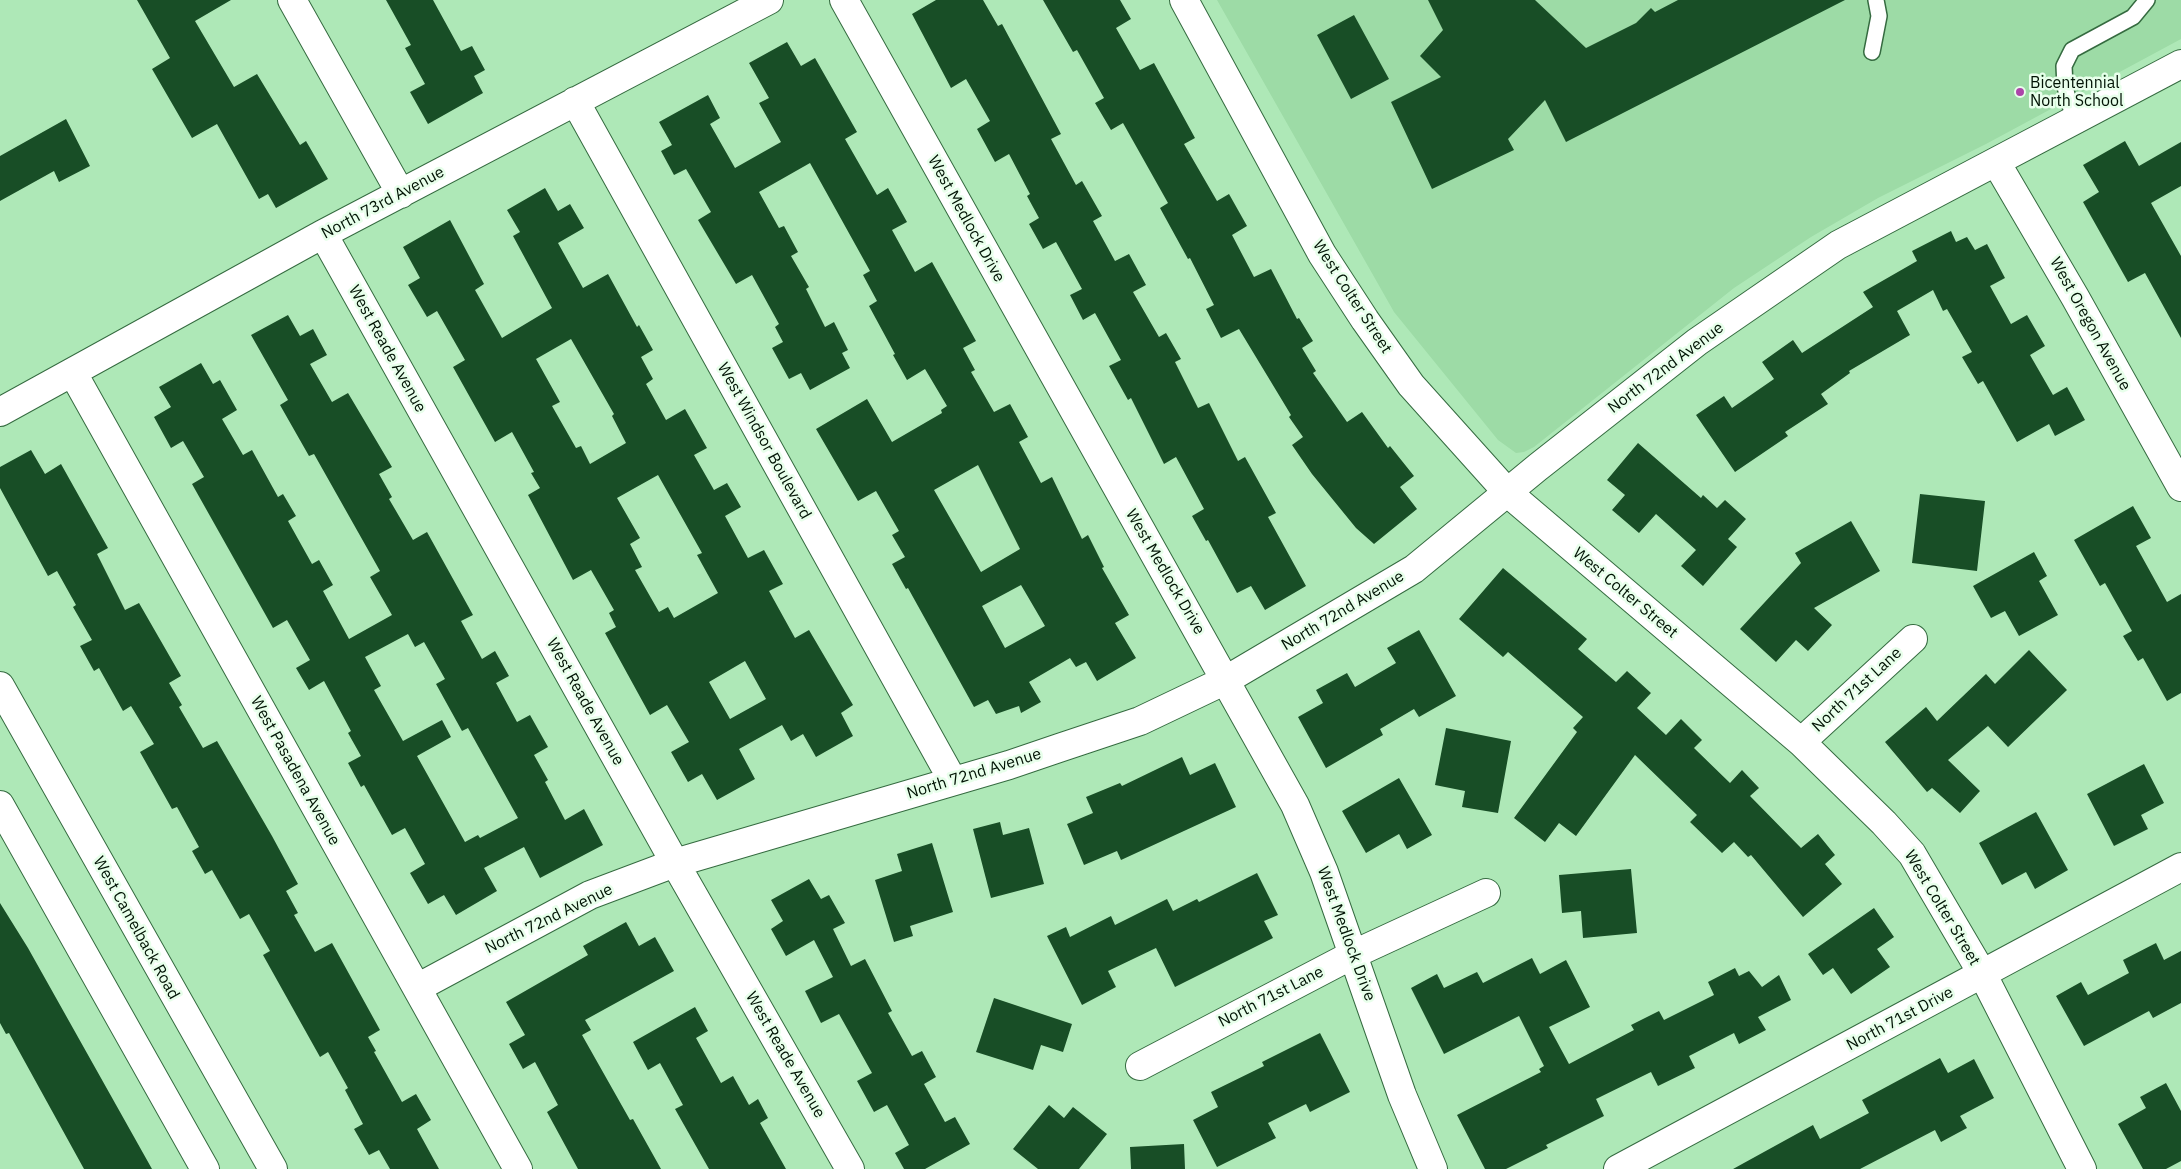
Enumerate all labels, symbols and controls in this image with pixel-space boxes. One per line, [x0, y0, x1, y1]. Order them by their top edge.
place label: Bicentennial North School [2030, 73, 2123, 111]
marker: Bicentennial North School [2014, 86, 2026, 98]
street label: West Medlock Drive [923, 152, 1009, 286]
street label: North 73rd Avenue [318, 163, 448, 243]
street label: West Colter Street [1308, 237, 1396, 357]
street label: West Oregon Avenue [2045, 254, 2135, 394]
street label: West Reade Avenue [344, 282, 430, 416]
street label: North 72nd Avenue [1605, 318, 1727, 418]
street label: West Windsor Boulevard [713, 359, 815, 523]
street label: West Medlock Drive [1121, 506, 1209, 638]
street label: West Colter Street [1569, 544, 1681, 642]
street label: North 72nd Avenue [1278, 567, 1408, 655]
street label: West Reade Avenue [542, 635, 628, 769]
street label: North 71st Lane [1808, 644, 1906, 736]
street label: West Pasadena Avenue [246, 693, 344, 849]
street label: North 72nd Avenue [905, 744, 1043, 804]
street label: West Colter Street [1900, 847, 1984, 969]
street label: West Camelback Road [89, 853, 183, 1003]
street label: West Medlock Drive [1313, 864, 1379, 1004]
street label: North 72nd Avenue [482, 880, 616, 958]
street label: North 71st Lane [1215, 962, 1327, 1032]
street label: North 71st Drive [1843, 983, 1957, 1055]
street label: West Reade Avenue [741, 989, 829, 1121]

